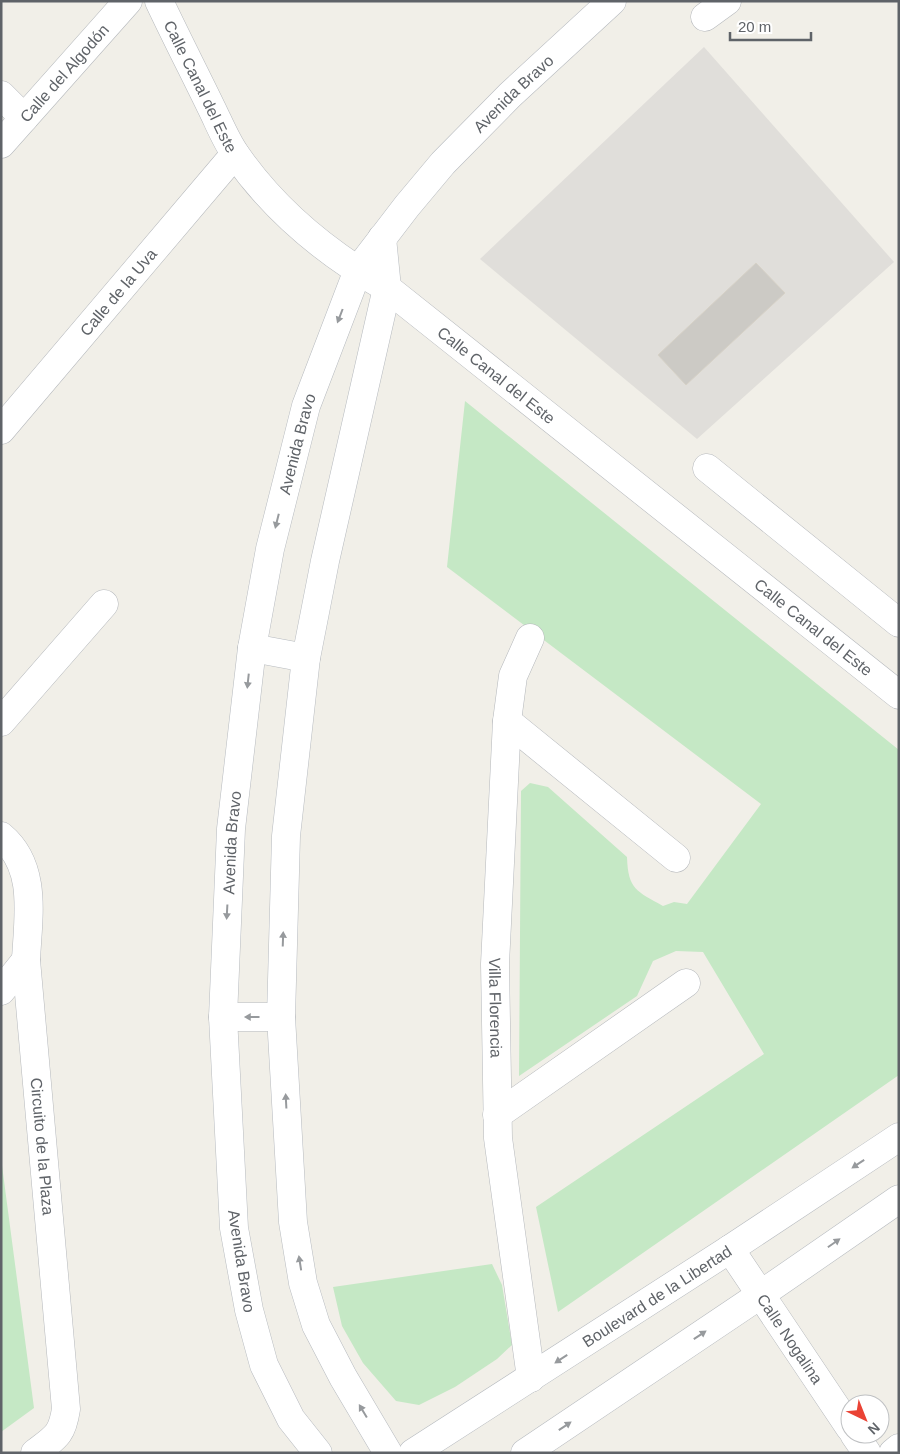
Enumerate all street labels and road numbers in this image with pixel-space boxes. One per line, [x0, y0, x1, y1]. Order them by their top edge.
street label: Calle Canal del Este [161, 18, 240, 156]
street label: Calle del Algodón [17, 21, 112, 126]
street label: Avenida Bravo [470, 52, 557, 136]
street label: Calle de la Uva [77, 245, 160, 339]
street label: Calle Canal del Este [434, 324, 558, 427]
street label: Avenida Bravo [276, 391, 319, 496]
street label: Calle Canal del Este [751, 576, 875, 679]
street label: Avenida Bravo [220, 790, 244, 895]
street label: Villa Florencia [486, 957, 505, 1058]
street label: Circuito de la Plaza [28, 1077, 57, 1216]
street label: Avenida Bravo [225, 1208, 258, 1314]
street label: Boulevard de la Libertad [580, 1242, 735, 1351]
street label: Calle Nogalina [754, 1291, 826, 1387]

